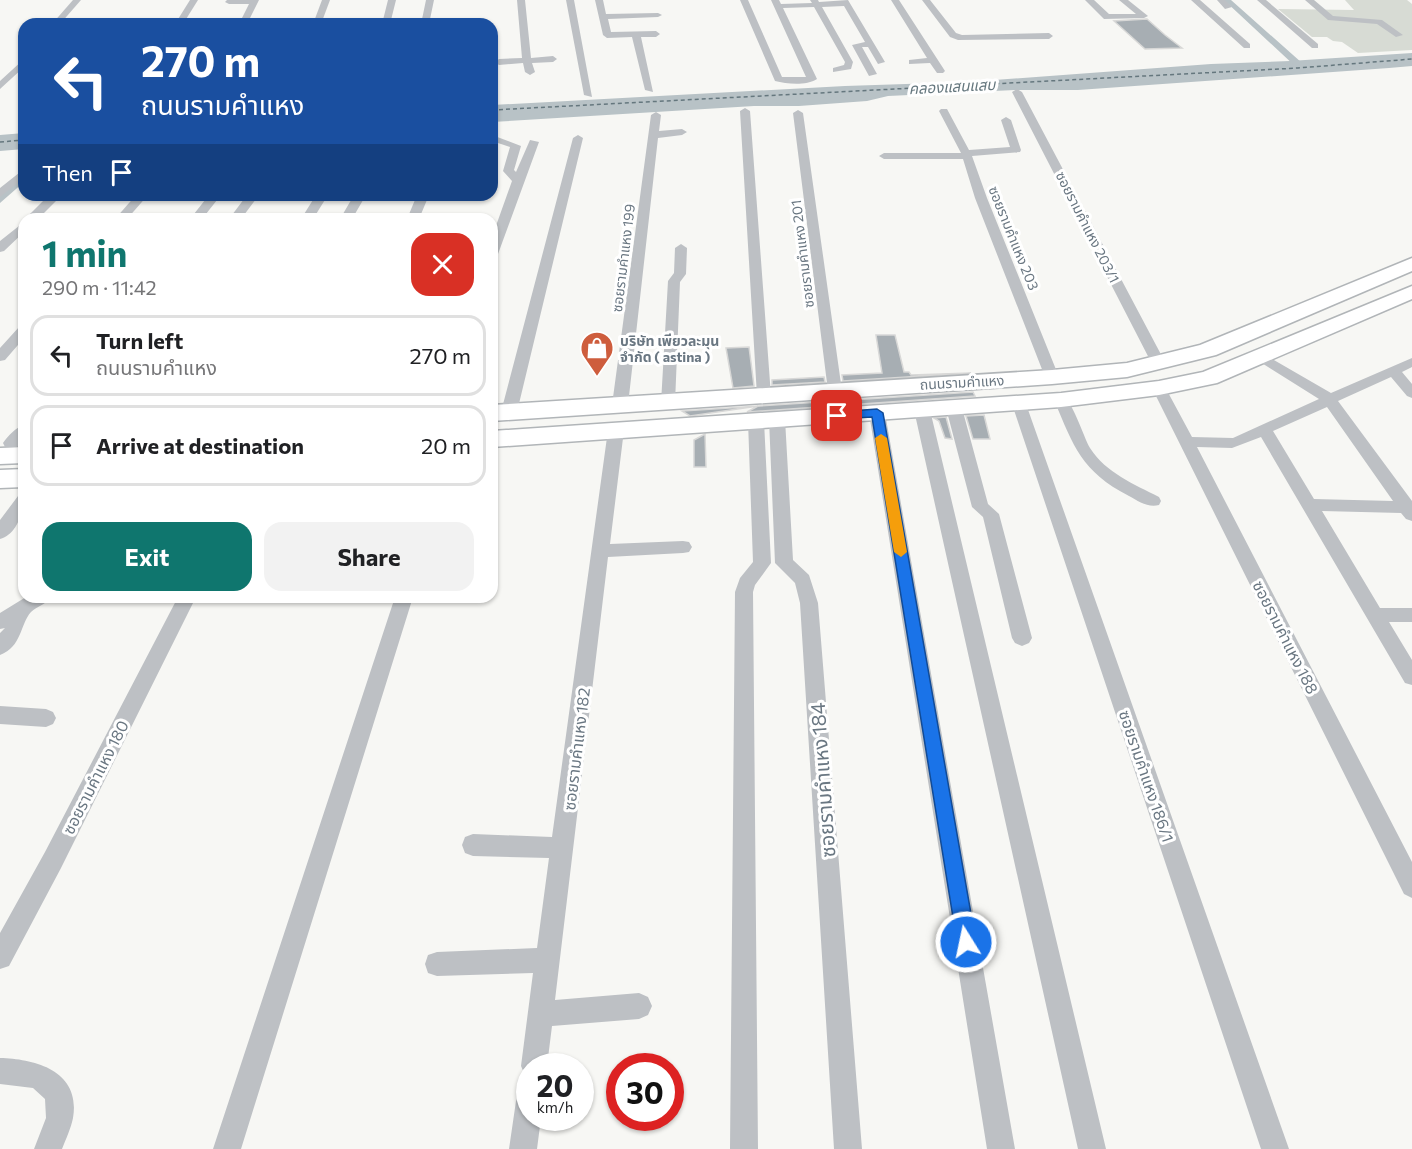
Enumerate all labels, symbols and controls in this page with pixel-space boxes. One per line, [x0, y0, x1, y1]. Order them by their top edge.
text: 270 m [141, 34, 260, 86]
icon: left [42, 42, 120, 120]
water label: คลองแสนแสบ [908, 75, 997, 97]
text: ถนนรามคำแหง [141, 88, 304, 121]
icon: arrive [105, 156, 138, 189]
text: Then [42, 159, 93, 186]
street label: ซอยรามคำแหง 203/1 [1053, 169, 1123, 285]
street label: ซอยรามคำแหง 203 [985, 183, 1043, 293]
street label: ซอยรามคำแหง 201 [787, 199, 817, 309]
street label: ซอยรามคำแหง 199 [608, 203, 638, 313]
text: 1 min [42, 230, 127, 274]
button: close [411, 233, 474, 296]
text: 290 m · 11:42 [42, 275, 157, 299]
text: Turn left [96, 327, 183, 354]
shop icon: บริษัท เพียวละมุน จำกัด ( astina ) [579, 330, 615, 377]
place label: บริษัท เพียวละมุน จำกัด ( astina ) [620, 332, 719, 365]
icon: left [45, 339, 78, 372]
text: 270 m [410, 342, 471, 369]
text: ถนนรามคำแหง [96, 355, 217, 379]
street label: ถนนรามคำแหง [919, 371, 1005, 393]
pin [811, 390, 862, 441]
icon: arrive [820, 399, 853, 432]
icon: arrive [45, 429, 78, 462]
text: Arrive at destination [96, 432, 304, 459]
text: 20 m [421, 432, 471, 459]
button: Exit [42, 522, 252, 591]
button: Share [264, 522, 474, 591]
street label: ซอยรามคำแหง 188 [1249, 577, 1323, 697]
street label: ซอยรามคำแหง 182 [559, 686, 593, 811]
street label: ซอยรามคำแหง 184 [805, 702, 839, 858]
street label: ซอยรามคำแหง 186/1 [1116, 708, 1178, 844]
street label: ซอยรามคำแหง 180 [58, 717, 132, 837]
position arrow [934, 910, 998, 974]
speed limit sign: 30 [606, 1053, 684, 1131]
text: 20 [537, 1066, 573, 1103]
text: km/h [537, 1098, 573, 1116]

